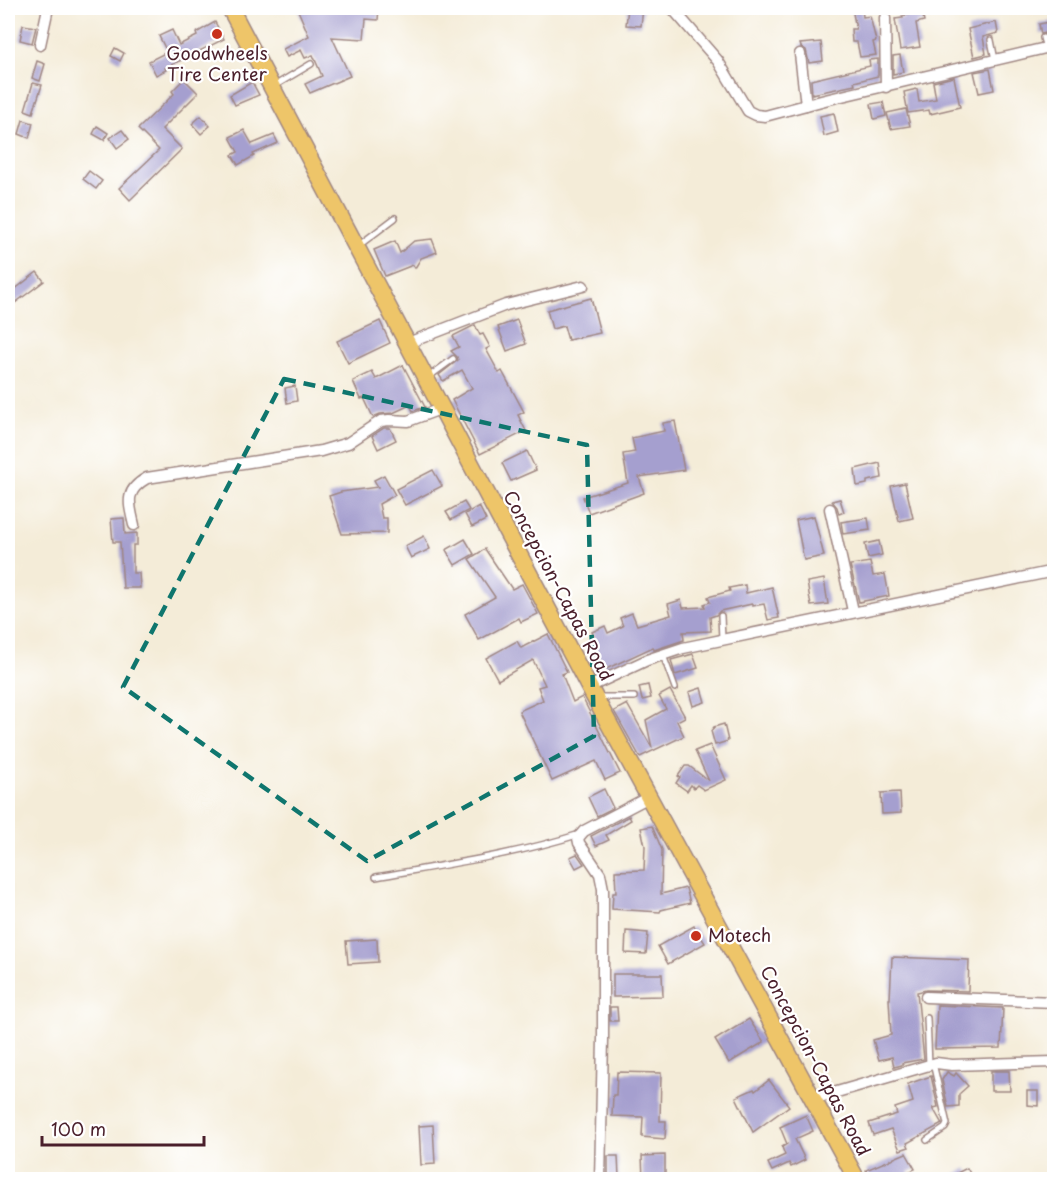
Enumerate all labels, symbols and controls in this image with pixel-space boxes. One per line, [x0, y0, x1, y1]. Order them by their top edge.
marker: Goodwheels Tire Center [210, 27, 224, 41]
place label: Goodwheels Tire Center [166, 39, 268, 87]
street label: Concepcion-Capas Road [498, 485, 621, 685]
place label: Motech [708, 921, 771, 948]
marker: Motech [689, 929, 703, 943]
street label: Concepcion-Capas Road [755, 960, 878, 1160]
scale bar [42, 1109, 204, 1147]
text: 100 m [51, 1115, 106, 1142]

